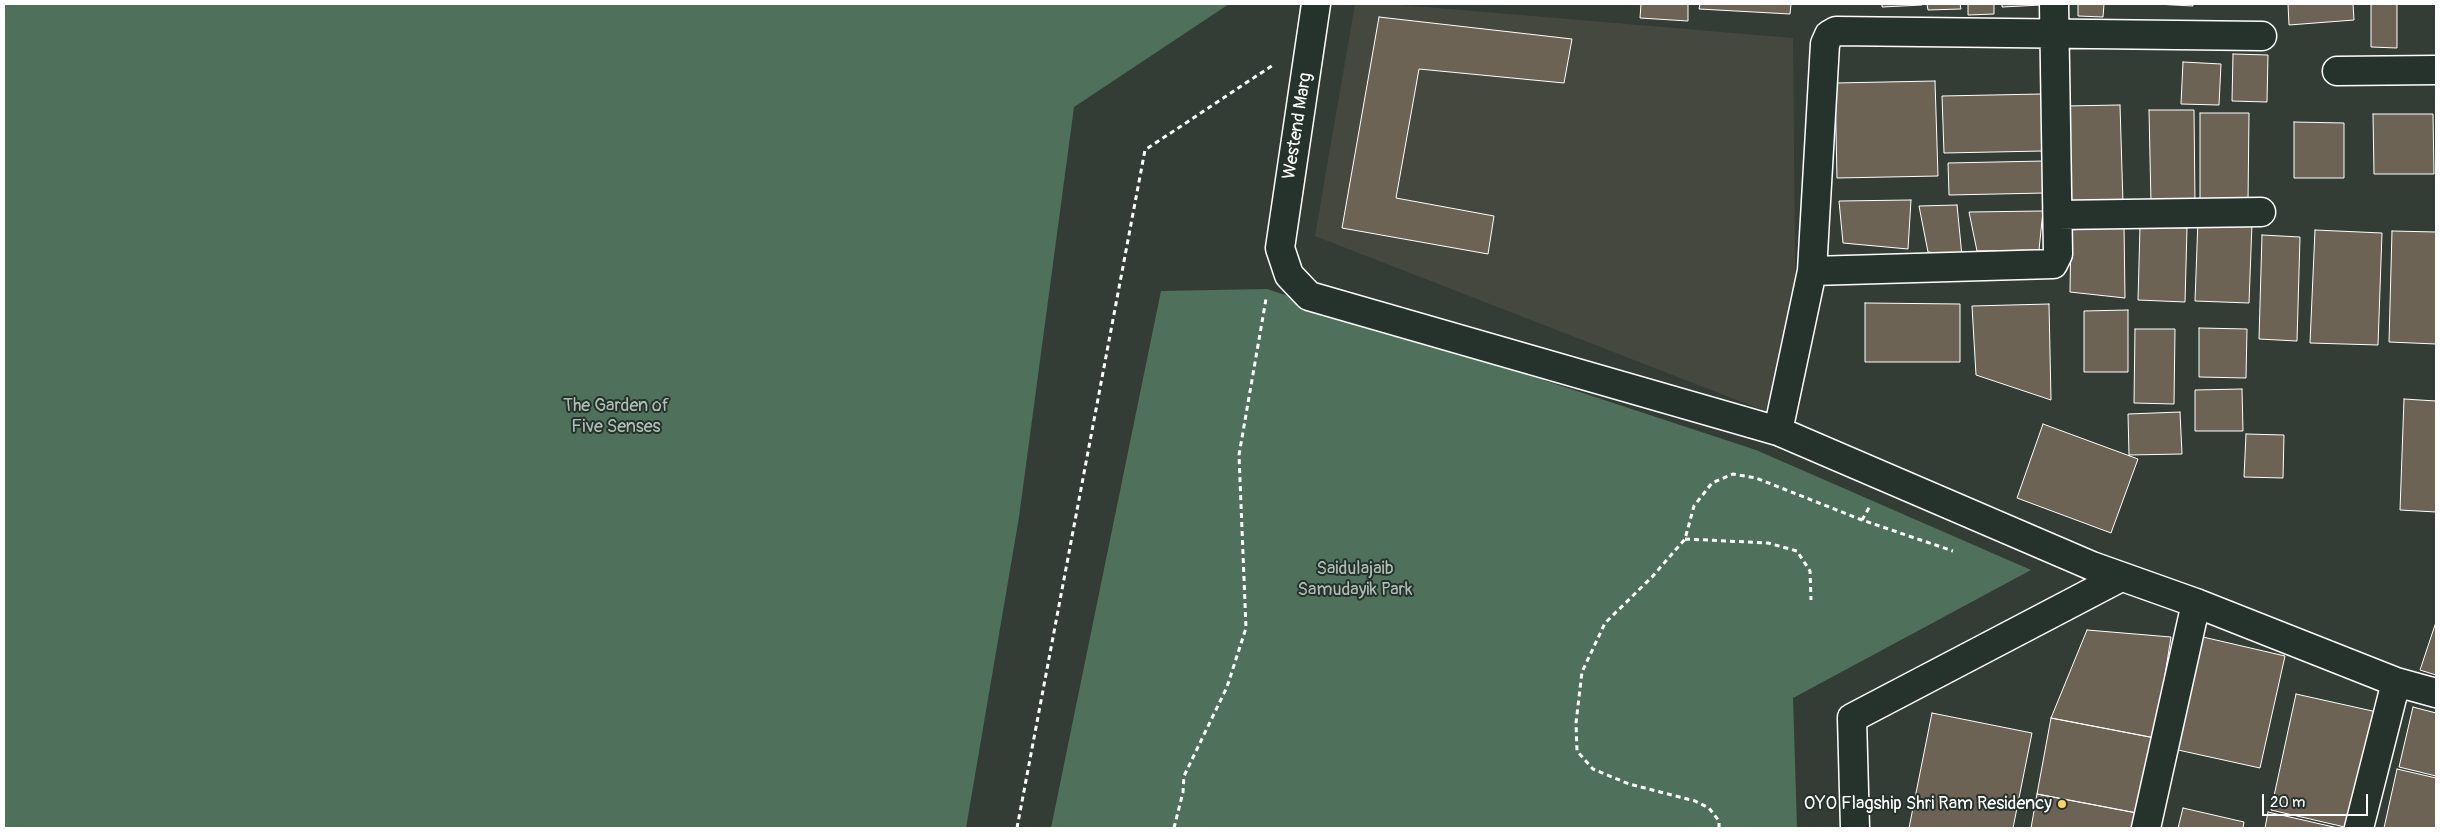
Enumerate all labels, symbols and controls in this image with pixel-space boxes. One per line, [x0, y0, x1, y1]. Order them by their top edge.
street label: Westend Marg [1279, 71, 1317, 181]
park label: The Garden of Five Senses [563, 395, 669, 438]
park label: Saidulajaib Samudayik Park [1298, 558, 1412, 600]
scale bar [2265, 784, 2371, 816]
place label: OYO Flagship Shri Ram Residency [1804, 793, 2052, 815]
text: 20 m [2270, 793, 2305, 812]
marker: OYO Flagship Shri Ram Residency [2056, 798, 2068, 810]

